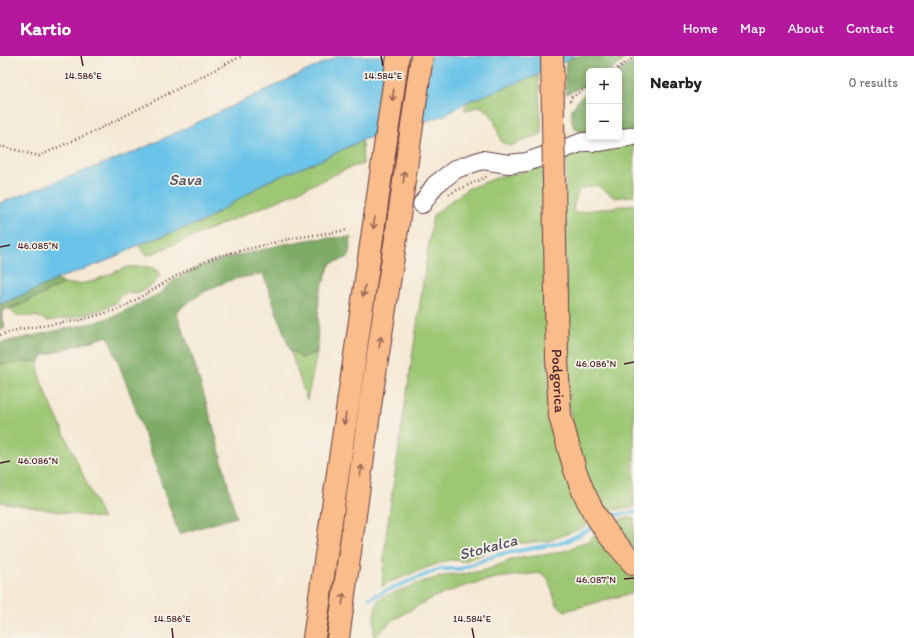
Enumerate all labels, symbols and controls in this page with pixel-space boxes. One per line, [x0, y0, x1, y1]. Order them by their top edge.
text: Kartio [20, 17, 71, 40]
text: Home [683, 20, 718, 37]
text: Map [740, 20, 766, 37]
text: About [788, 20, 824, 37]
text: Contact [846, 20, 894, 37]
map controls [586, 68, 622, 140]
button: + [586, 68, 622, 104]
text: 14.586°E [64, 69, 102, 82]
text: 14.584°E [364, 69, 403, 82]
text: Nearby [650, 72, 702, 92]
text: 0 results [848, 75, 898, 90]
one-way arrow [389, 88, 397, 101]
button: − [586, 104, 622, 140]
water label: Sava [169, 170, 202, 189]
one-way arrow [400, 171, 408, 184]
one-way arrow [370, 216, 378, 229]
text: 46.085°N [18, 239, 58, 252]
one-way arrow [360, 284, 368, 297]
one-way arrow [376, 336, 384, 349]
street label: Podgorica [548, 349, 569, 414]
text: 46.086°N [576, 357, 616, 370]
one-way arrow [341, 412, 349, 425]
text: 46.086°N [18, 454, 58, 467]
one-way arrow [357, 464, 365, 477]
water label: Stokalca [457, 530, 520, 564]
text: 46.087°N [576, 573, 616, 586]
one-way arrow [339, 593, 347, 606]
text: 14.586°E [153, 612, 191, 625]
text: 14.584°E [453, 612, 492, 625]

